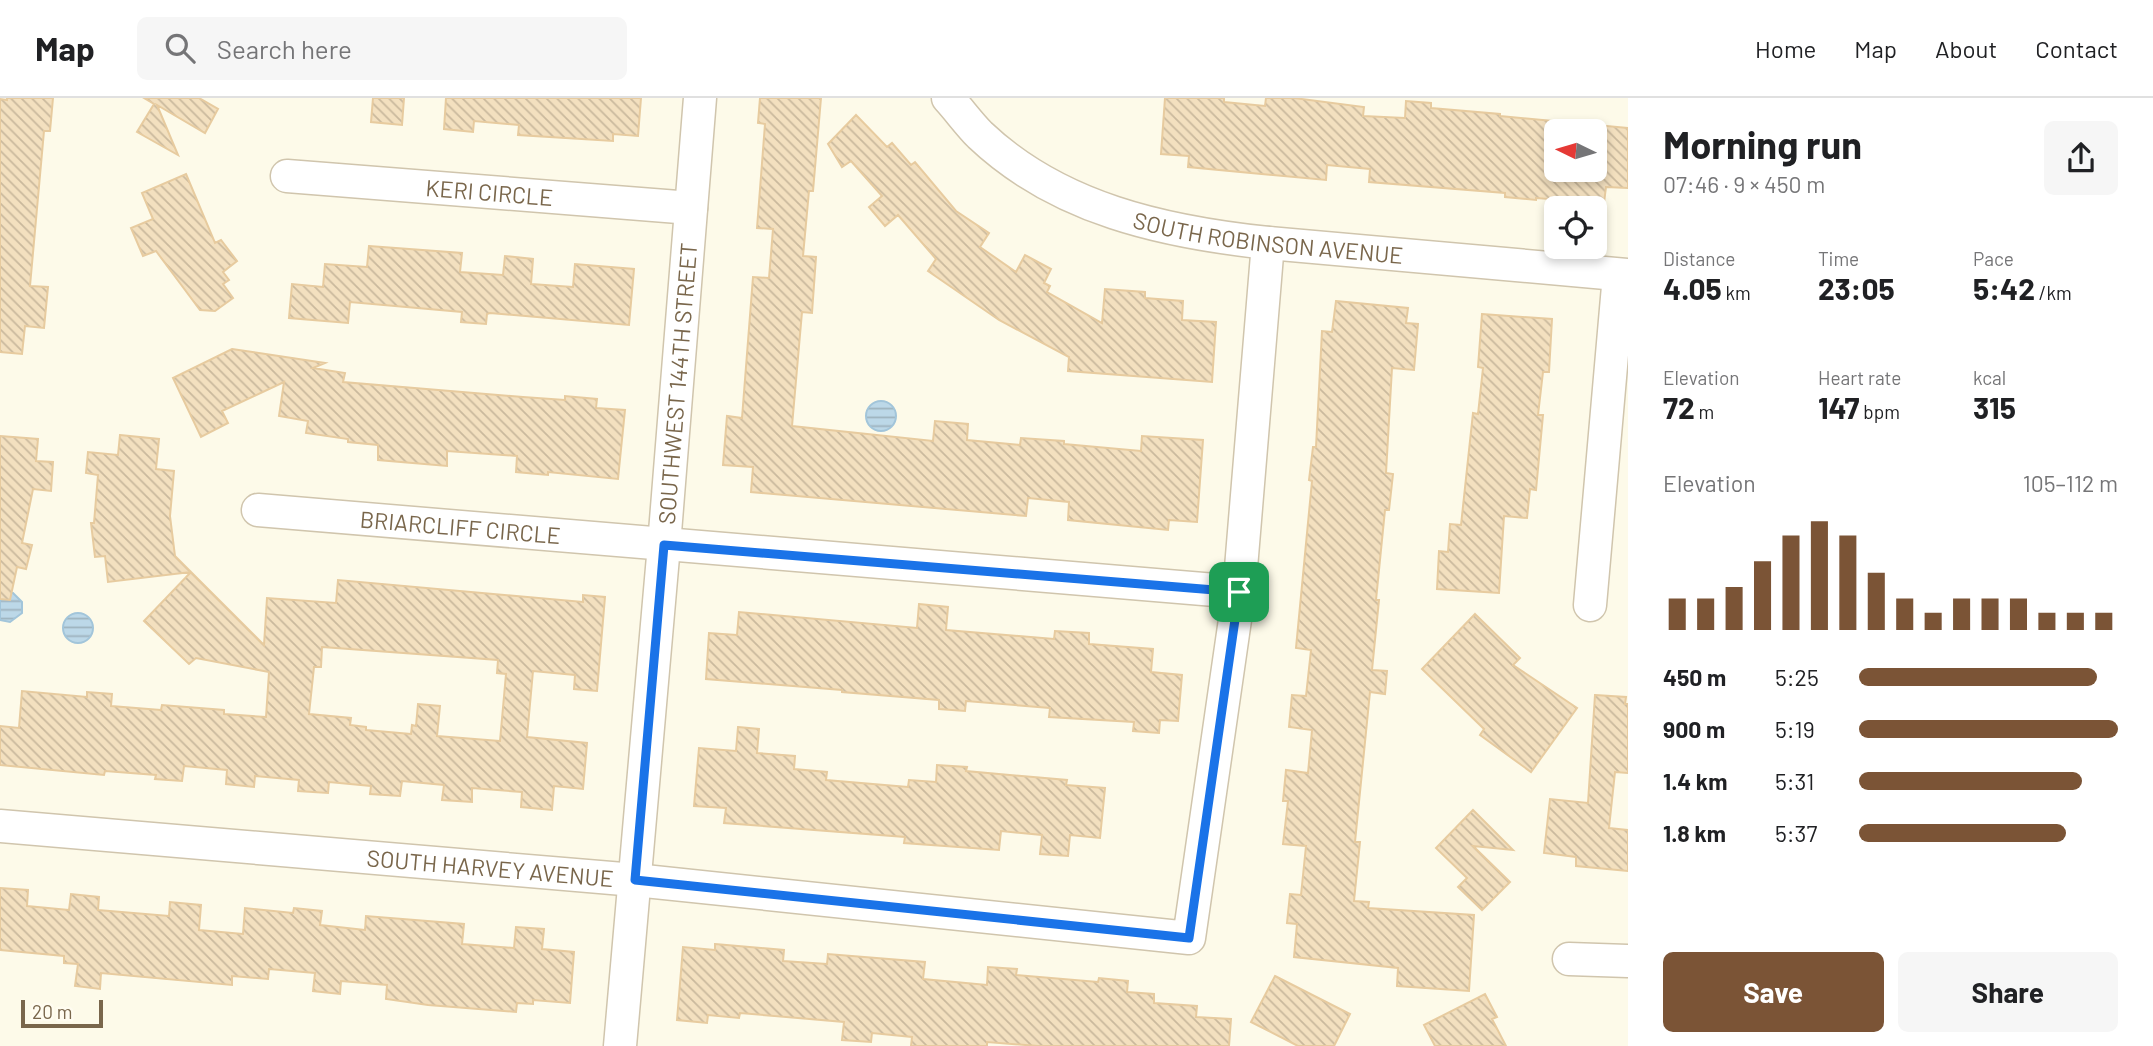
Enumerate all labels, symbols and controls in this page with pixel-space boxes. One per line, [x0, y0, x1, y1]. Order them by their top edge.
search box [137, 17, 627, 80]
text: Map [35, 28, 95, 68]
icon: search [161, 29, 199, 67]
text: Search here [217, 33, 352, 64]
text: Home [1755, 34, 1816, 63]
text: Map [1854, 34, 1897, 63]
text: About [1935, 34, 1997, 63]
text: Contact [2035, 34, 2118, 63]
north arrow [1544, 119, 1606, 182]
map controls [1544, 119, 1607, 259]
text: Morning run [1663, 121, 1862, 167]
button: share [2044, 121, 2118, 195]
text: 07:46 · 9 × 450 m [1663, 170, 1825, 198]
street label: KERI CIRCLE [425, 173, 554, 211]
button: locate [1544, 196, 1607, 259]
street label: SOUTH ROBINSON AVENUE [1130, 205, 1404, 269]
street label: SOUTHWEST 144TH STREET [652, 242, 702, 525]
text: Distance [1663, 247, 1735, 270]
text: Time [1818, 247, 1859, 270]
text: Pace [1973, 247, 2014, 270]
text: 4.05 [1663, 270, 1722, 306]
text: 23:05 [1818, 270, 1895, 306]
text: 5:42 [1973, 270, 2035, 306]
text: km [1722, 281, 1751, 304]
text: /km [2035, 281, 2072, 304]
text: Elevation [1663, 366, 1740, 389]
text: Heart rate [1818, 366, 1901, 389]
text: kcal [1973, 366, 2006, 389]
text: 72 [1663, 389, 1695, 425]
text: 147 [1818, 389, 1860, 425]
text: 315 [1973, 389, 2016, 425]
text: m [1695, 400, 1714, 423]
text: bpm [1860, 400, 1900, 423]
text: Elevation [1663, 469, 1756, 497]
text: 105–112 m [2023, 469, 2118, 497]
street label: BRIARCLIFF CIRCLE [359, 505, 562, 549]
pin [1209, 562, 1269, 622]
icon: arrive [1220, 573, 1258, 611]
text: 450 m [1663, 663, 1726, 691]
text: 5:25 [1775, 663, 1819, 691]
text: 900 m [1663, 715, 1725, 743]
text: 5:19 [1775, 715, 1815, 743]
text: 1.4 km [1663, 767, 1727, 795]
text: 5:31 [1775, 767, 1814, 795]
text: 1.8 km [1663, 819, 1726, 847]
text: 5:37 [1775, 819, 1817, 847]
street label: SOUTH HARVEY AVENUE [366, 843, 615, 892]
button: Save [1663, 952, 1884, 1032]
button: Share [1898, 952, 2118, 1032]
scale bar [21, 997, 103, 1029]
text: 20 m [32, 1000, 72, 1023]

